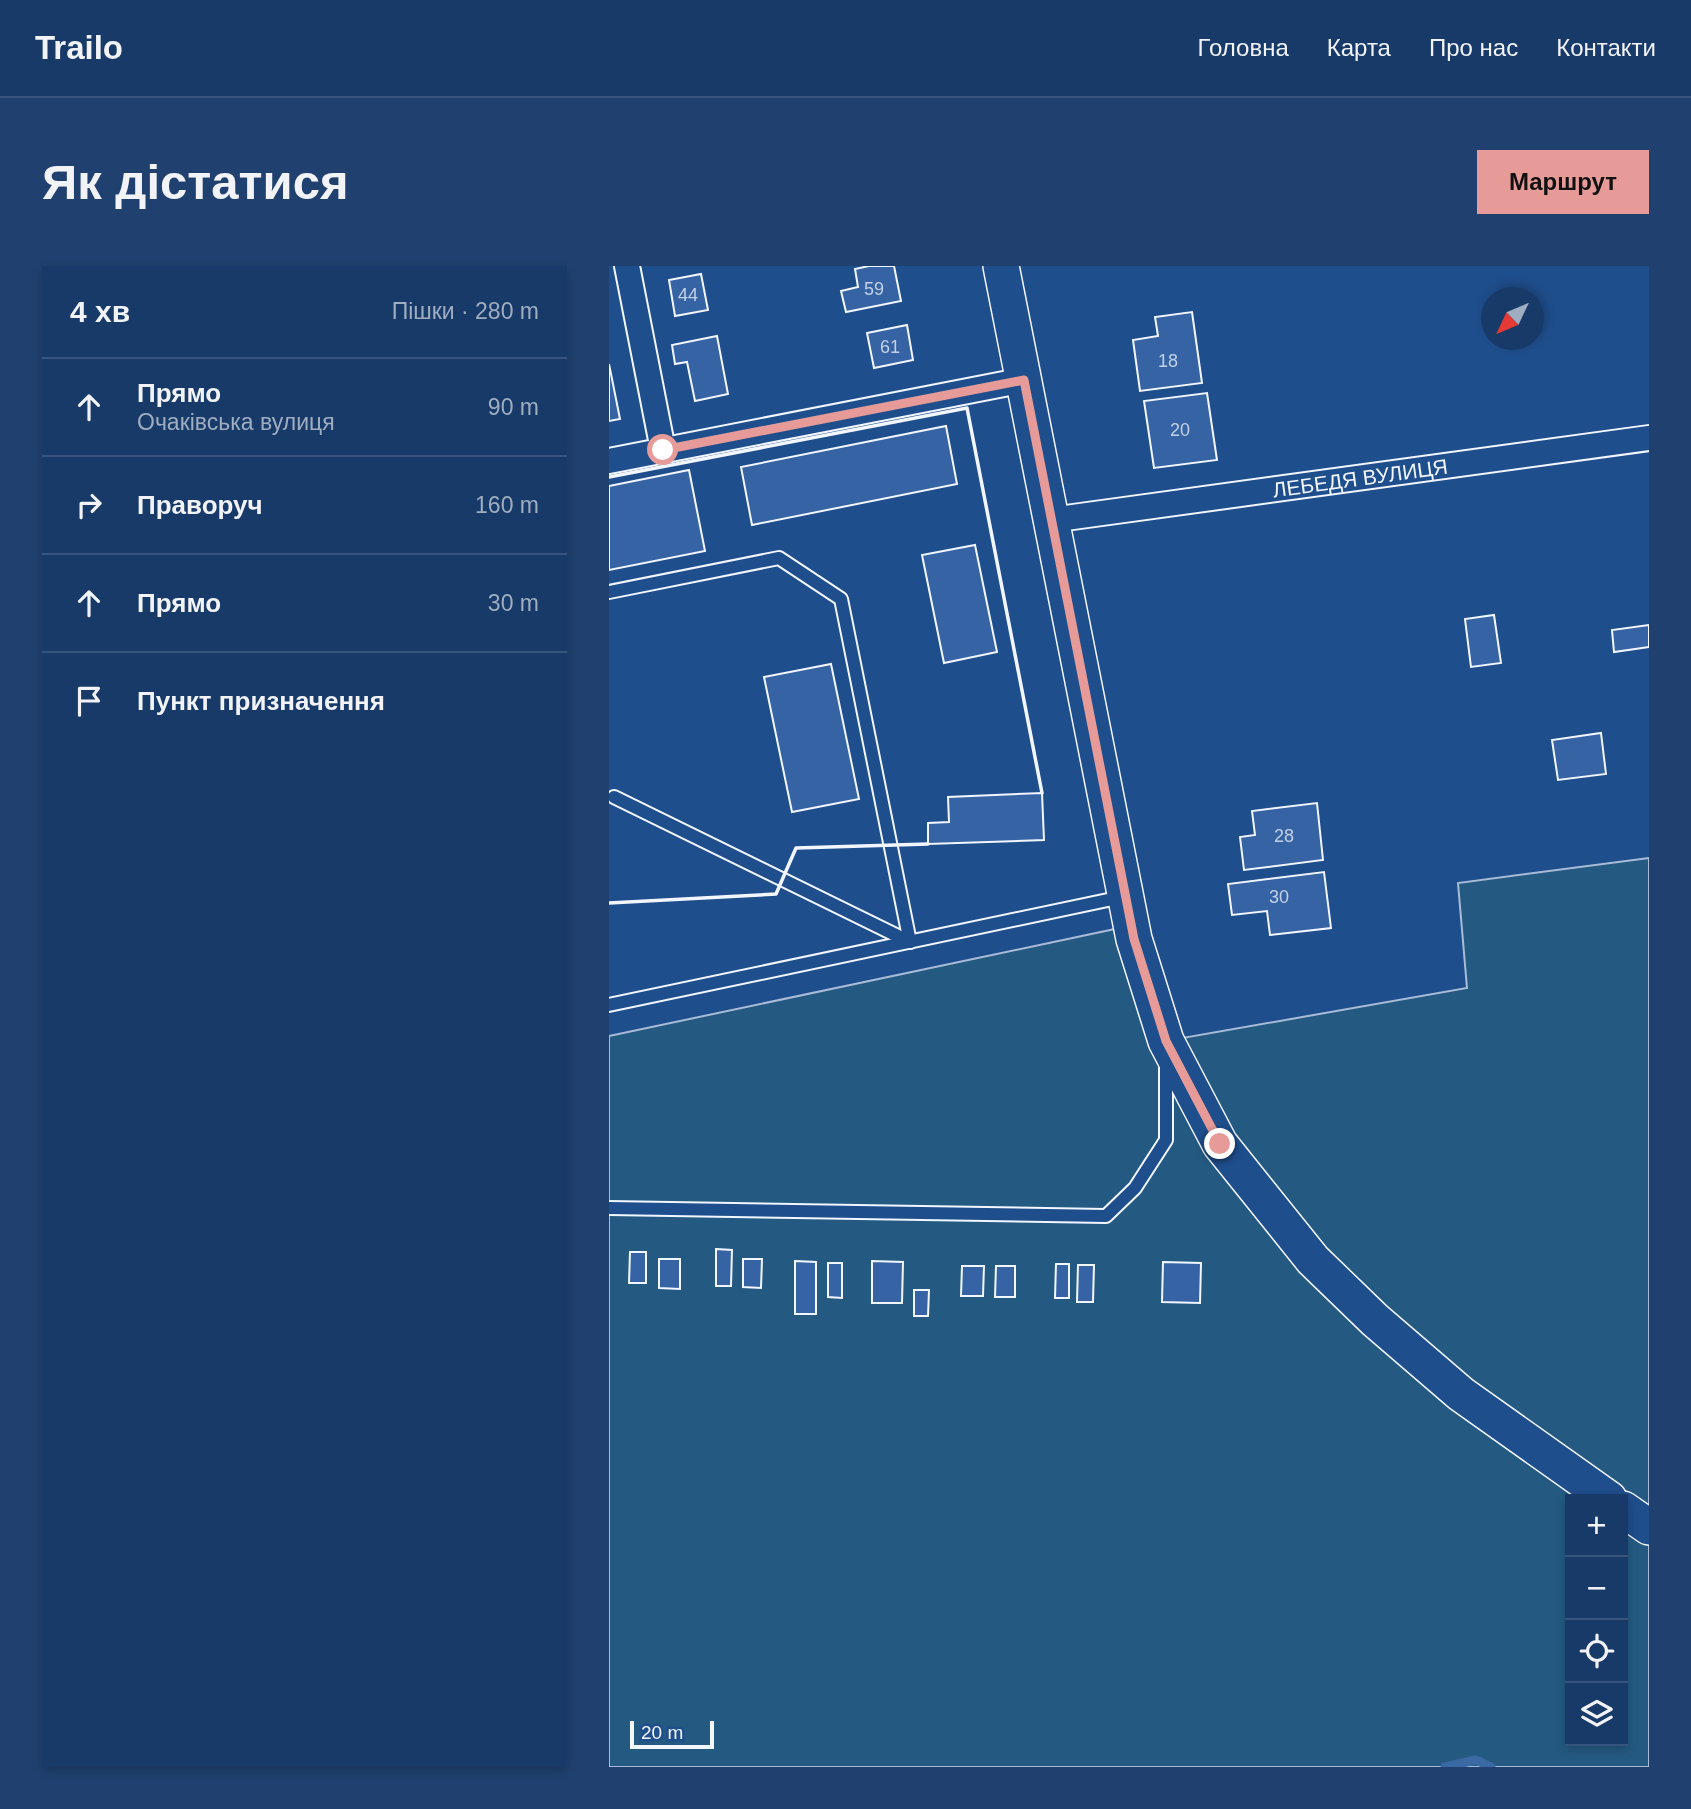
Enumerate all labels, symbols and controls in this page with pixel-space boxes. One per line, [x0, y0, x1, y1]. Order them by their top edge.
text: Trailo [35, 29, 123, 66]
text: Головна [1198, 34, 1289, 61]
text: Карта [1327, 34, 1391, 61]
text: Про нас [1429, 34, 1518, 61]
text: Контакти [1556, 34, 1656, 61]
button: Маршрут [1477, 150, 1649, 214]
text: Як дістатися [42, 155, 349, 209]
house number: 59 [864, 279, 884, 299]
house number: 44 [678, 285, 698, 305]
north arrow [1481, 287, 1544, 350]
text: 4 хв [70, 295, 130, 328]
text: Пішки · 280 m [392, 298, 539, 324]
house number: 61 [880, 337, 900, 357]
house number: 18 [1158, 351, 1178, 371]
text: Прямо [137, 378, 221, 408]
icon: ahead [70, 388, 108, 426]
text: 90 m [488, 394, 539, 420]
text: Очаківська вулиця [137, 409, 335, 435]
house number: 20 [1170, 420, 1190, 440]
route start [647, 434, 678, 465]
street label: ЛЕБЕДЯ ВУЛИЦЯ [1271, 454, 1449, 501]
icon: right [70, 486, 108, 524]
text: Праворуч [137, 490, 263, 520]
text: 160 m [475, 492, 539, 518]
icon: ahead [70, 584, 108, 622]
text: Прямо [137, 588, 221, 618]
text: 30 m [488, 590, 539, 616]
icon: arrive [70, 682, 108, 720]
text: Пункт призначення [137, 686, 385, 716]
house number: 28 [1274, 826, 1294, 846]
house number: 30 [1269, 887, 1289, 907]
route end [1204, 1128, 1235, 1159]
map controls [1565, 1494, 1628, 1746]
button: + [1565, 1494, 1628, 1557]
button: − [1565, 1557, 1628, 1620]
button: locate [1565, 1620, 1628, 1683]
button: layers [1565, 1683, 1628, 1746]
scale bar [630, 1718, 714, 1750]
text: 20 m [641, 1722, 683, 1743]

